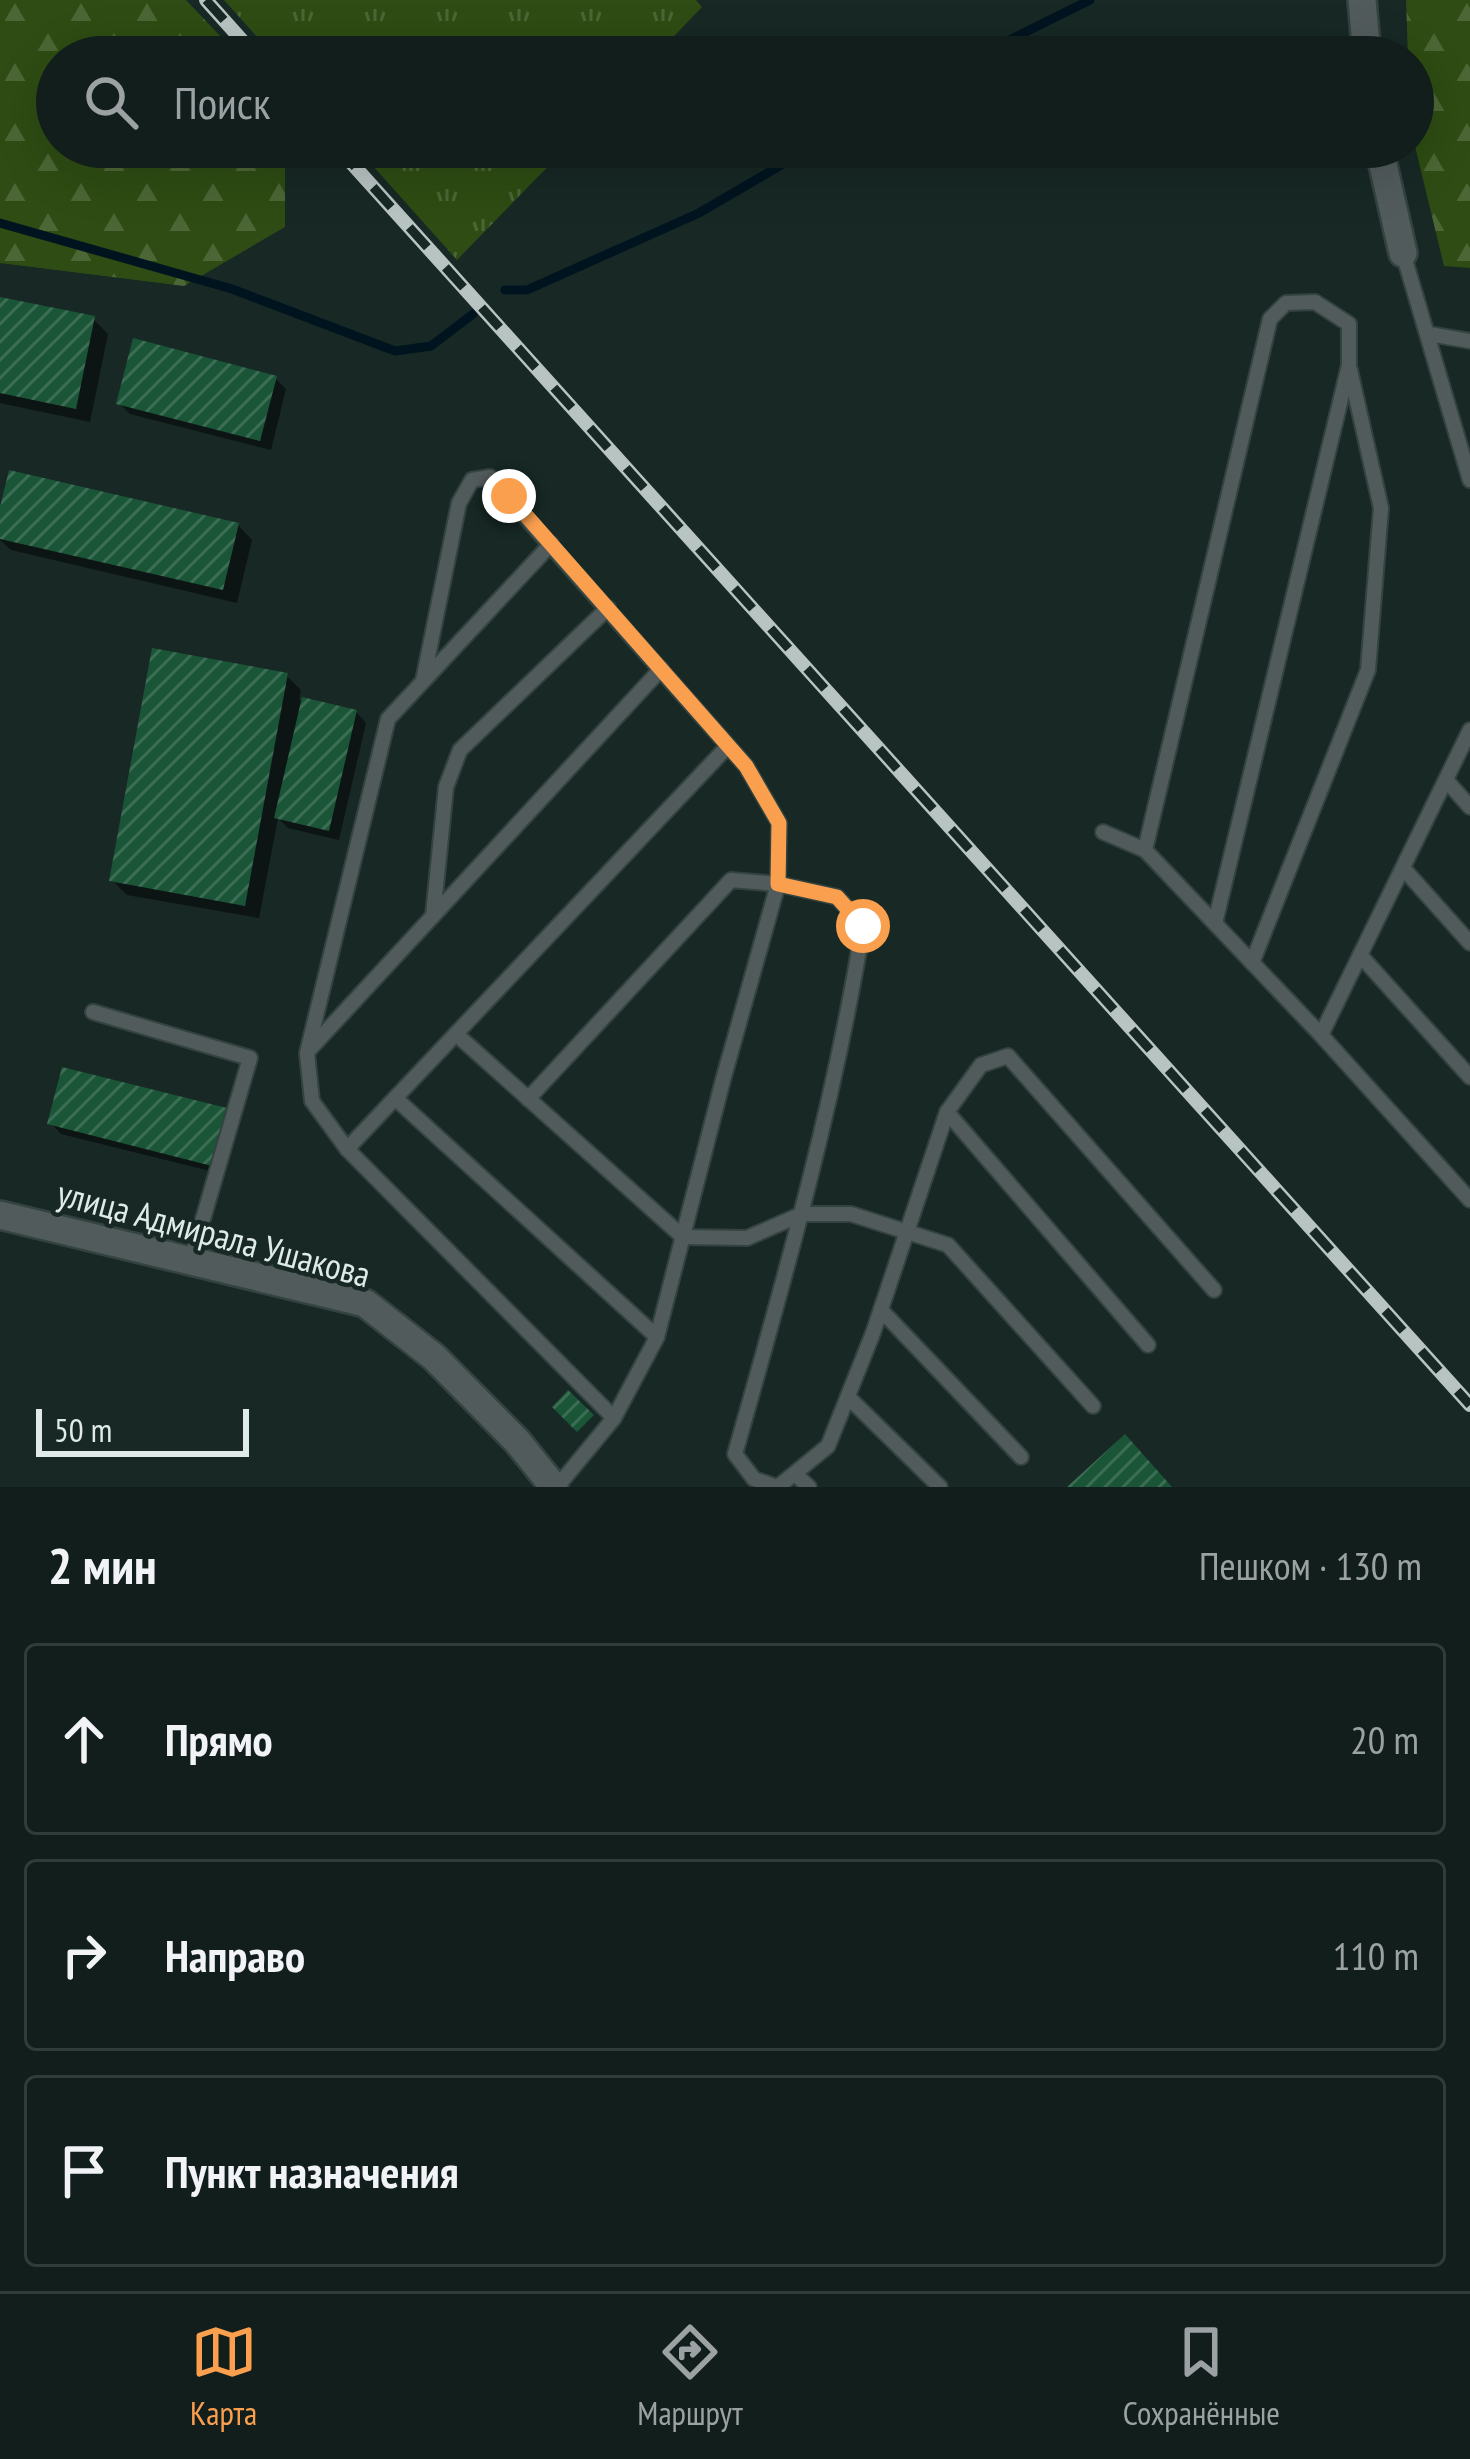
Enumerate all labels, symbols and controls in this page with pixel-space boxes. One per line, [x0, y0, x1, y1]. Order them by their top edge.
search box [36, 36, 1434, 168]
icon: search [78, 69, 144, 135]
text: Поиск [174, 73, 270, 131]
route end [482, 469, 536, 523]
route start [836, 899, 890, 953]
street label: улица Адмирала Ушакова [52, 1169, 376, 1297]
scale bar [36, 1403, 249, 1456]
text: 50 m [54, 1408, 112, 1451]
text: 2 мин [48, 1532, 157, 1598]
text: Пешком · 130 m [1199, 1540, 1422, 1591]
icon: ahead [51, 1706, 117, 1772]
text: Прямо [165, 1710, 273, 1768]
text: 20 m [1350, 1714, 1419, 1765]
icon: right [51, 1922, 117, 1988]
text: Направо [165, 1926, 305, 1984]
text: 110 m [1333, 1930, 1419, 1981]
icon: arrive [51, 2138, 117, 2204]
text: Пункт назначения [165, 2142, 459, 2200]
tab: Карта [190, 2319, 257, 2434]
tab: Маршрут [637, 2319, 743, 2434]
tab: Сохранённые [1123, 2319, 1280, 2434]

